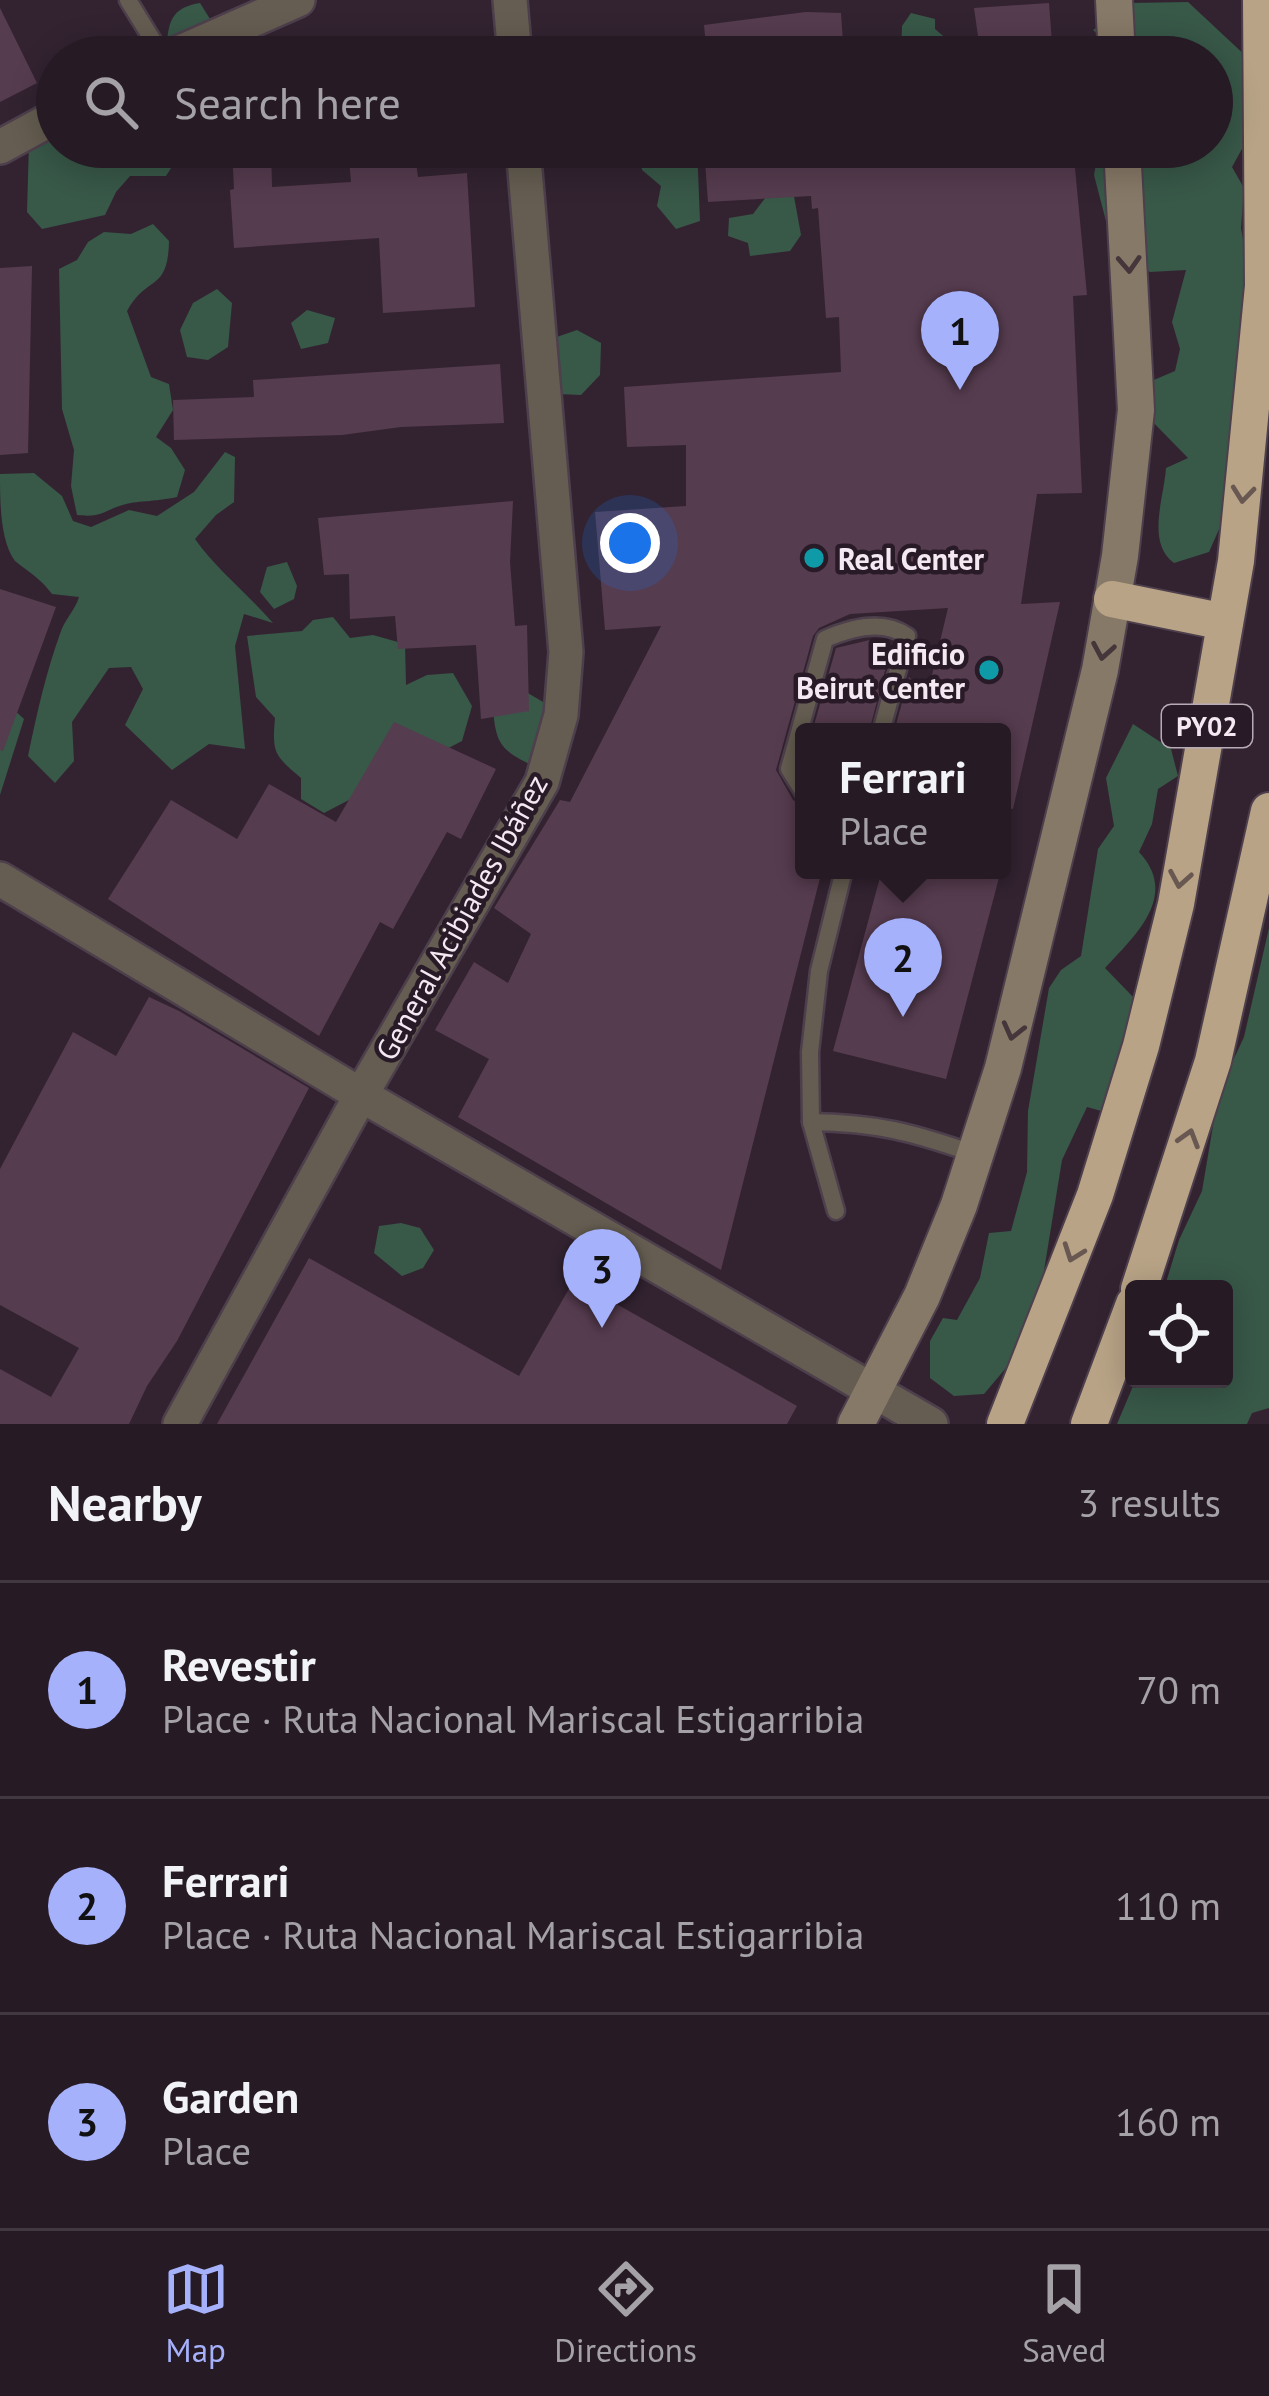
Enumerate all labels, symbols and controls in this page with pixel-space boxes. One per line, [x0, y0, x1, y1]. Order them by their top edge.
search box [36, 36, 1233, 168]
icon: search [78, 69, 144, 135]
text: Search here [174, 73, 401, 131]
one-way arrow [1116, 255, 1142, 274]
pin: 1 [921, 291, 999, 390]
one-way arrow [1230, 484, 1256, 504]
your location [600, 513, 660, 573]
place label: Real Center [838, 539, 985, 578]
marker: Real Center [801, 545, 827, 571]
place label: Edificio Beirut Center [796, 634, 965, 707]
one-way arrow [1092, 641, 1117, 661]
marker: Edificio Beirut Center [976, 657, 1002, 683]
road number: PY02 [1162, 705, 1252, 747]
popup [795, 723, 1011, 879]
text: Ferrari [839, 747, 967, 805]
street label: General Acibiades Ibáñez [366, 767, 556, 1067]
text: Place [839, 805, 928, 856]
one-way arrow [1169, 868, 1194, 888]
pin: 2 [864, 918, 942, 1017]
one-way arrow [1002, 1020, 1027, 1040]
one-way arrow [1175, 1128, 1200, 1149]
pin: 3 [563, 1229, 641, 1328]
one-way arrow [1063, 1241, 1087, 1262]
map controls [1125, 1280, 1233, 1388]
button: locate [1125, 1280, 1233, 1388]
text: Nearby [48, 1469, 202, 1535]
text: 3 results [1078, 1477, 1221, 1528]
text: Revestir [162, 1635, 316, 1693]
text: 1 [76, 1664, 98, 1715]
text: 70 m [1136, 1664, 1221, 1715]
text: Place · Ruta Nacional Mariscal Estigarribia [162, 1693, 864, 1744]
text: Ferrari [162, 1851, 290, 1909]
text: 2 [76, 1880, 98, 1931]
text: 110 m [1115, 1880, 1221, 1931]
text: Place · Ruta Nacional Mariscal Estigarribia [162, 1909, 864, 1960]
text: Garden [162, 2067, 299, 2125]
text: 3 [76, 2096, 98, 2147]
text: 160 m [1115, 2096, 1221, 2147]
text: Place [162, 2125, 251, 2176]
tab: Map [163, 2256, 229, 2371]
tab: Directions [554, 2256, 697, 2371]
tab: Saved [1022, 2256, 1106, 2371]

